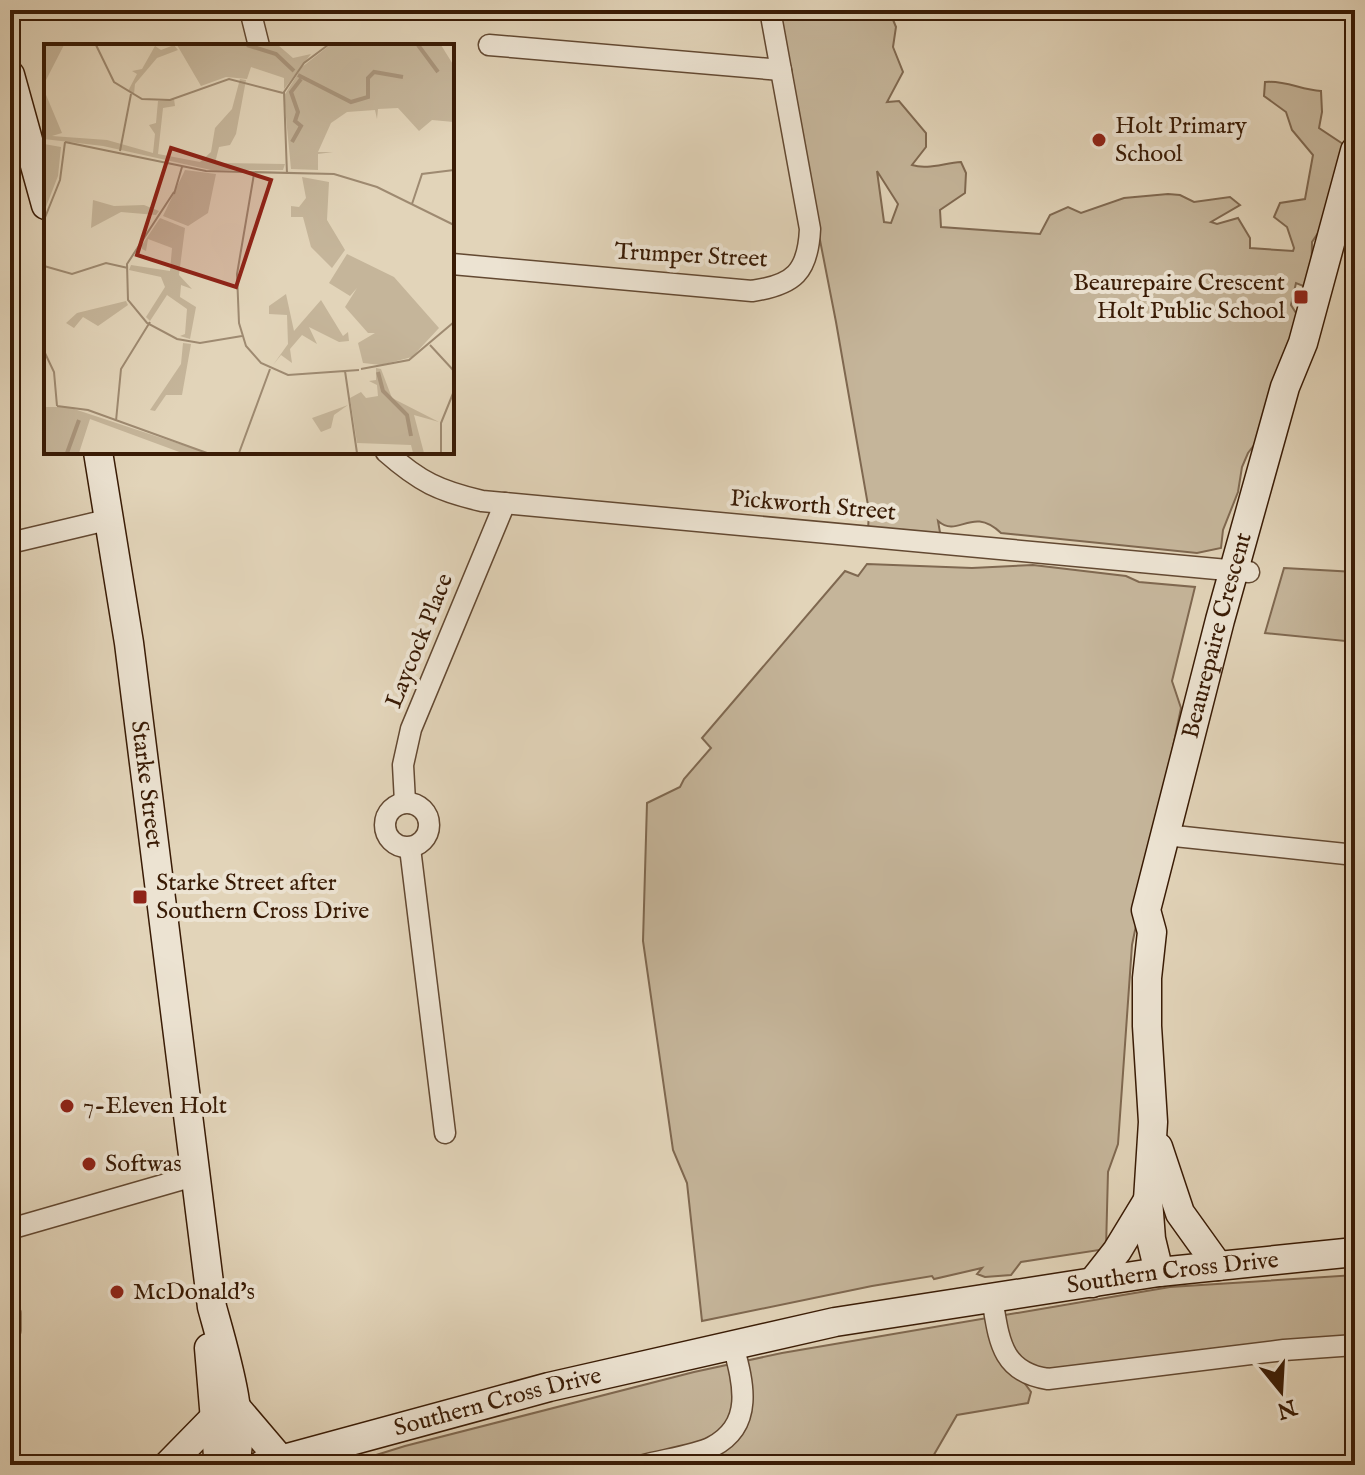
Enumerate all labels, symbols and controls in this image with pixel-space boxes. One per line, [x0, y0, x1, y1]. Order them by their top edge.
inset map [44, 44, 454, 454]
place label: Holt Primary School [1115, 111, 1247, 170]
marker: Holt Primary School [1090, 131, 1108, 149]
street label: Trumper Street [614, 237, 768, 275]
place label: Beaurepaire Crescent Holt Public School [1073, 268, 1285, 327]
marker: Beaurepaire Crescent Holt Public School [1292, 288, 1310, 306]
street label: Pickworth Street [729, 483, 897, 529]
street label: Beaurepaire Crescent [1175, 529, 1259, 742]
street label: Laycock Place [379, 569, 461, 713]
street label: Starke Street [123, 719, 170, 850]
place label: Starke Street after Southern Cross Drive [156, 868, 369, 927]
marker: Starke Street after Southern Cross Drive [131, 888, 149, 906]
place label: 7-Eleven Holt [83, 1091, 227, 1122]
marker: 7-Eleven Holt [58, 1097, 76, 1115]
place label: Softwas [105, 1149, 182, 1180]
marker: Softwas [80, 1155, 98, 1173]
street label: Southern Cross Drive [1065, 1244, 1280, 1302]
place label: McDonald's [133, 1277, 255, 1308]
marker: McDonald's [108, 1283, 126, 1301]
north arrow [1241, 1351, 1321, 1431]
street label: Southern Cross Drive [390, 1360, 604, 1444]
text: N [1273, 1392, 1301, 1424]

